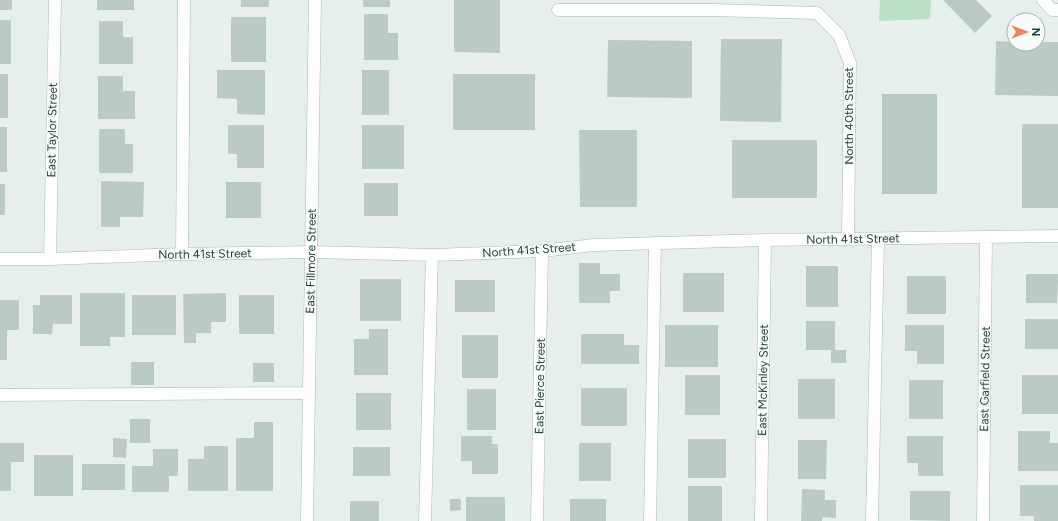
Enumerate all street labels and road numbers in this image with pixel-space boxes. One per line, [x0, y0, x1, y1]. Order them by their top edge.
street label: North 40th Street [842, 67, 856, 165]
street label: East Taylor Street [44, 82, 60, 177]
street label: East Fillmore Street [303, 208, 319, 314]
street label: North 41st Street [806, 231, 900, 247]
street label: North 41st Street [482, 240, 577, 260]
street label: North 41st Street [158, 246, 252, 262]
street label: East McKinley Street [755, 324, 771, 436]
street label: East Garfield Street [977, 326, 993, 432]
street label: East Pierce Street [532, 337, 548, 434]

